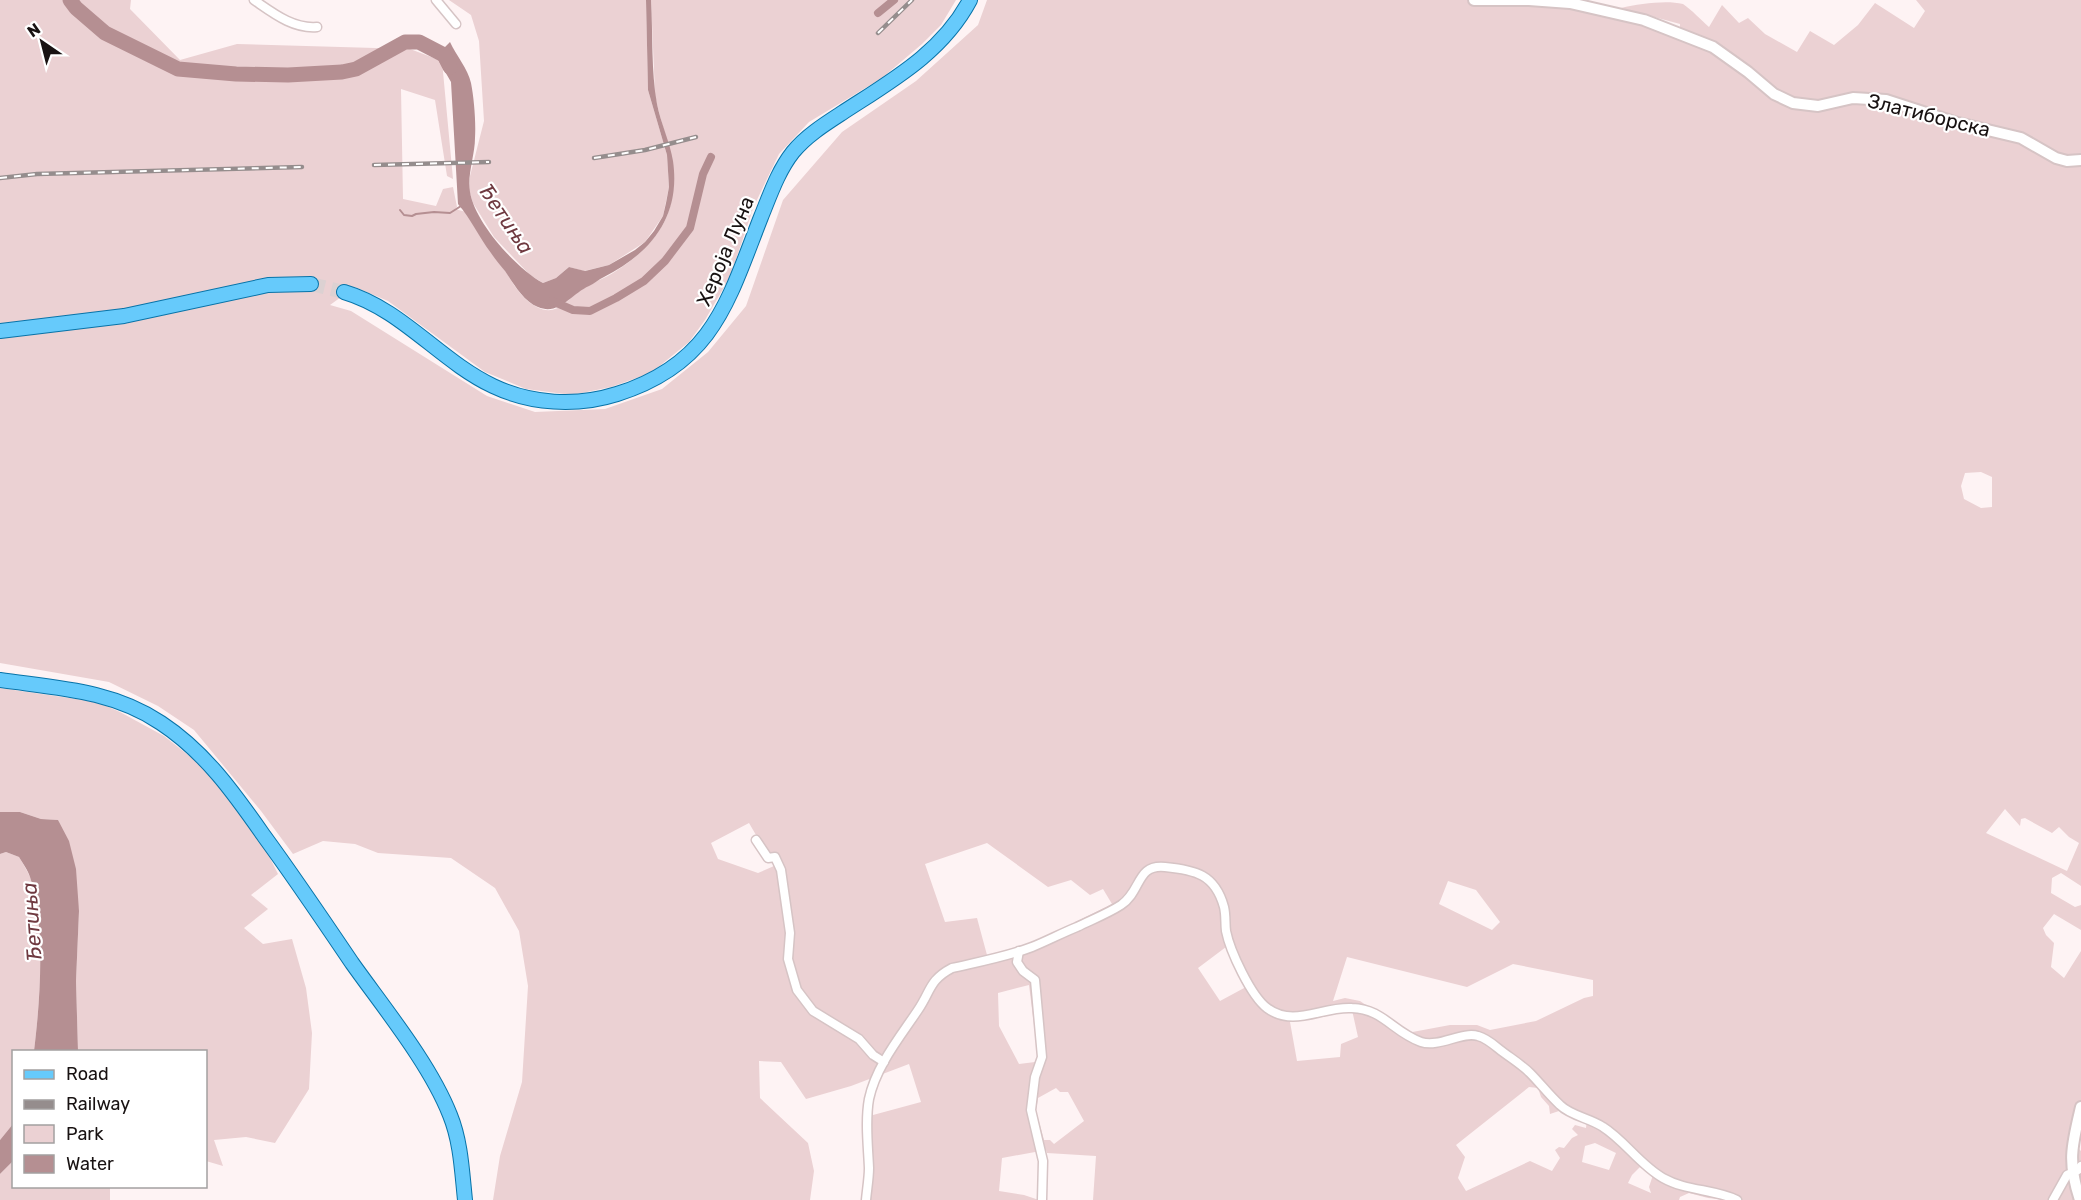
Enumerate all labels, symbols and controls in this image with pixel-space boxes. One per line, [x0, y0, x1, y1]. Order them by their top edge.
north arrow [12, 12, 72, 72]
text: N [24, 19, 44, 41]
street label: Златиборска [1865, 88, 1993, 142]
water label: Ђетиња [474, 179, 539, 259]
street label: Хероја Луна [691, 193, 759, 309]
water label: Ђетиња [16, 882, 47, 962]
legend [12, 1050, 207, 1188]
text: Road [66, 1063, 109, 1085]
text: Railway [66, 1093, 130, 1115]
text: Park [66, 1123, 104, 1145]
text: Water [66, 1153, 114, 1175]

